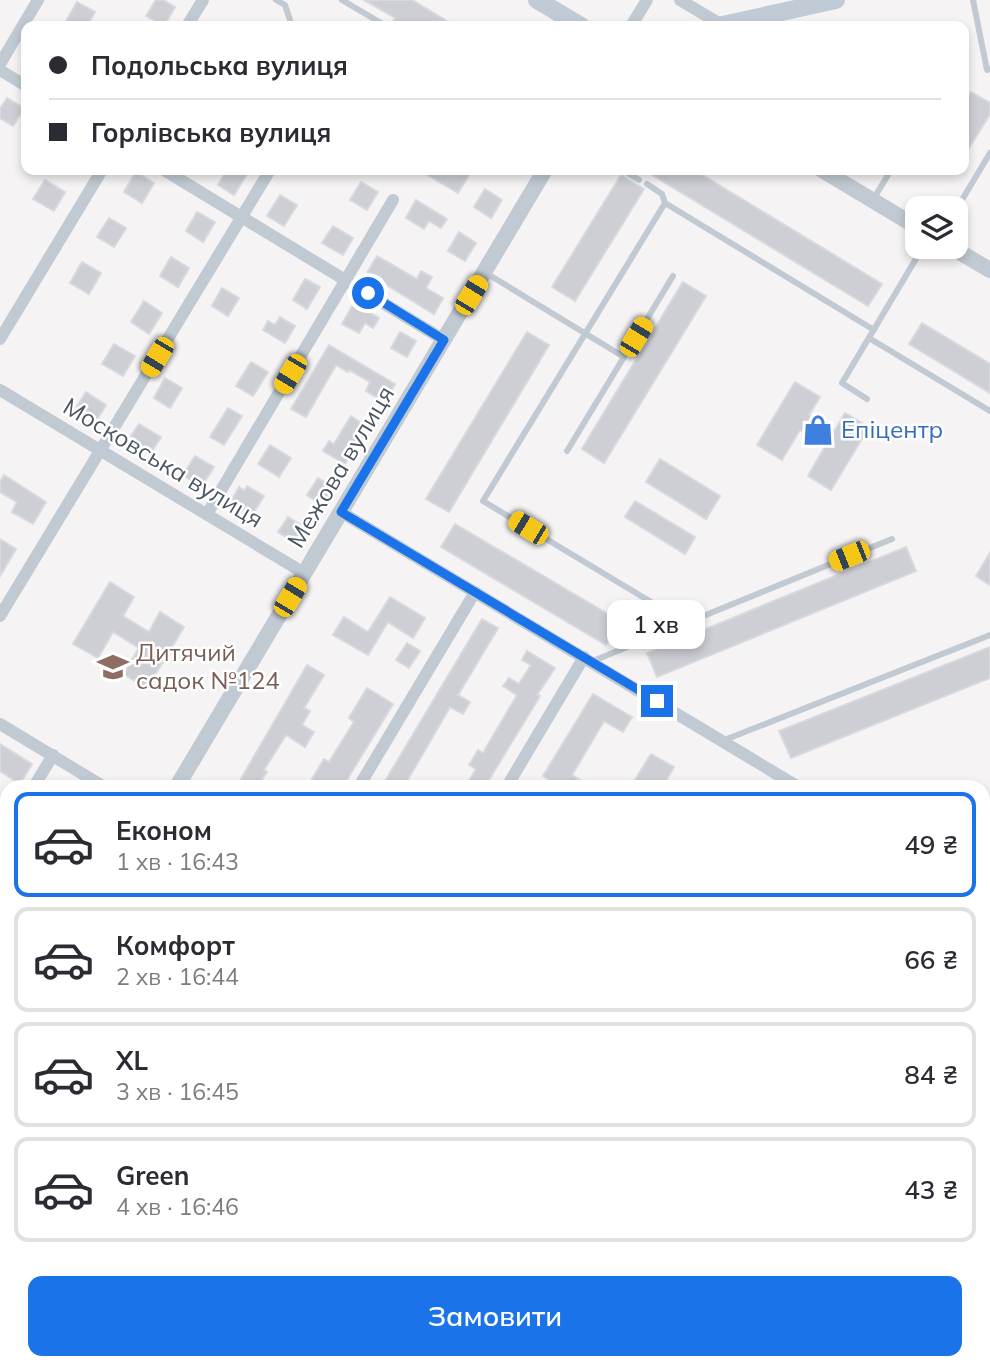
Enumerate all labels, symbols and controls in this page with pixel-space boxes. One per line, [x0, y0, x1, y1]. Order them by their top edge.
text: Подольська вулиця [91, 49, 348, 82]
text: Горлівська вулиця [91, 116, 331, 149]
map controls [905, 196, 968, 259]
button: layers [905, 196, 968, 259]
car [452, 272, 491, 318]
route start [352, 277, 384, 309]
car [617, 314, 656, 360]
car [138, 334, 177, 380]
car [271, 351, 310, 397]
street label: Межова вулиця [280, 380, 400, 553]
street label: Московська вулиця [58, 391, 269, 534]
shop icon: Епіцентр [801, 413, 835, 447]
place label: Епіцентр [841, 414, 943, 444]
car [505, 508, 552, 548]
car [826, 538, 873, 574]
car [271, 574, 310, 620]
callout: 1 хв [608, 600, 706, 648]
text: 1 хв [633, 610, 679, 639]
place label: Дитячий садок №124 [136, 637, 280, 695]
school or university icon: Дитячий садок №124 [96, 650, 130, 684]
route end [641, 685, 673, 717]
icon: car [32, 813, 95, 876]
text: Економ [116, 814, 212, 847]
text: 49 ₴ [904, 828, 958, 861]
text: 1 хв · 16:43 [116, 847, 239, 876]
icon: car [32, 928, 95, 991]
text: Комфорт [116, 929, 235, 962]
text: 66 ₴ [904, 943, 958, 976]
text: 2 хв · 16:44 [116, 962, 239, 991]
icon: car [32, 1043, 95, 1106]
text: XL [116, 1044, 148, 1077]
text: 84 ₴ [904, 1058, 958, 1091]
text: 3 хв · 16:45 [116, 1077, 239, 1106]
icon: car [32, 1158, 95, 1221]
text: Green [116, 1159, 189, 1192]
text: 43 ₴ [904, 1173, 958, 1206]
text: 4 хв · 16:46 [116, 1192, 239, 1221]
button: Замовити [28, 1276, 962, 1356]

